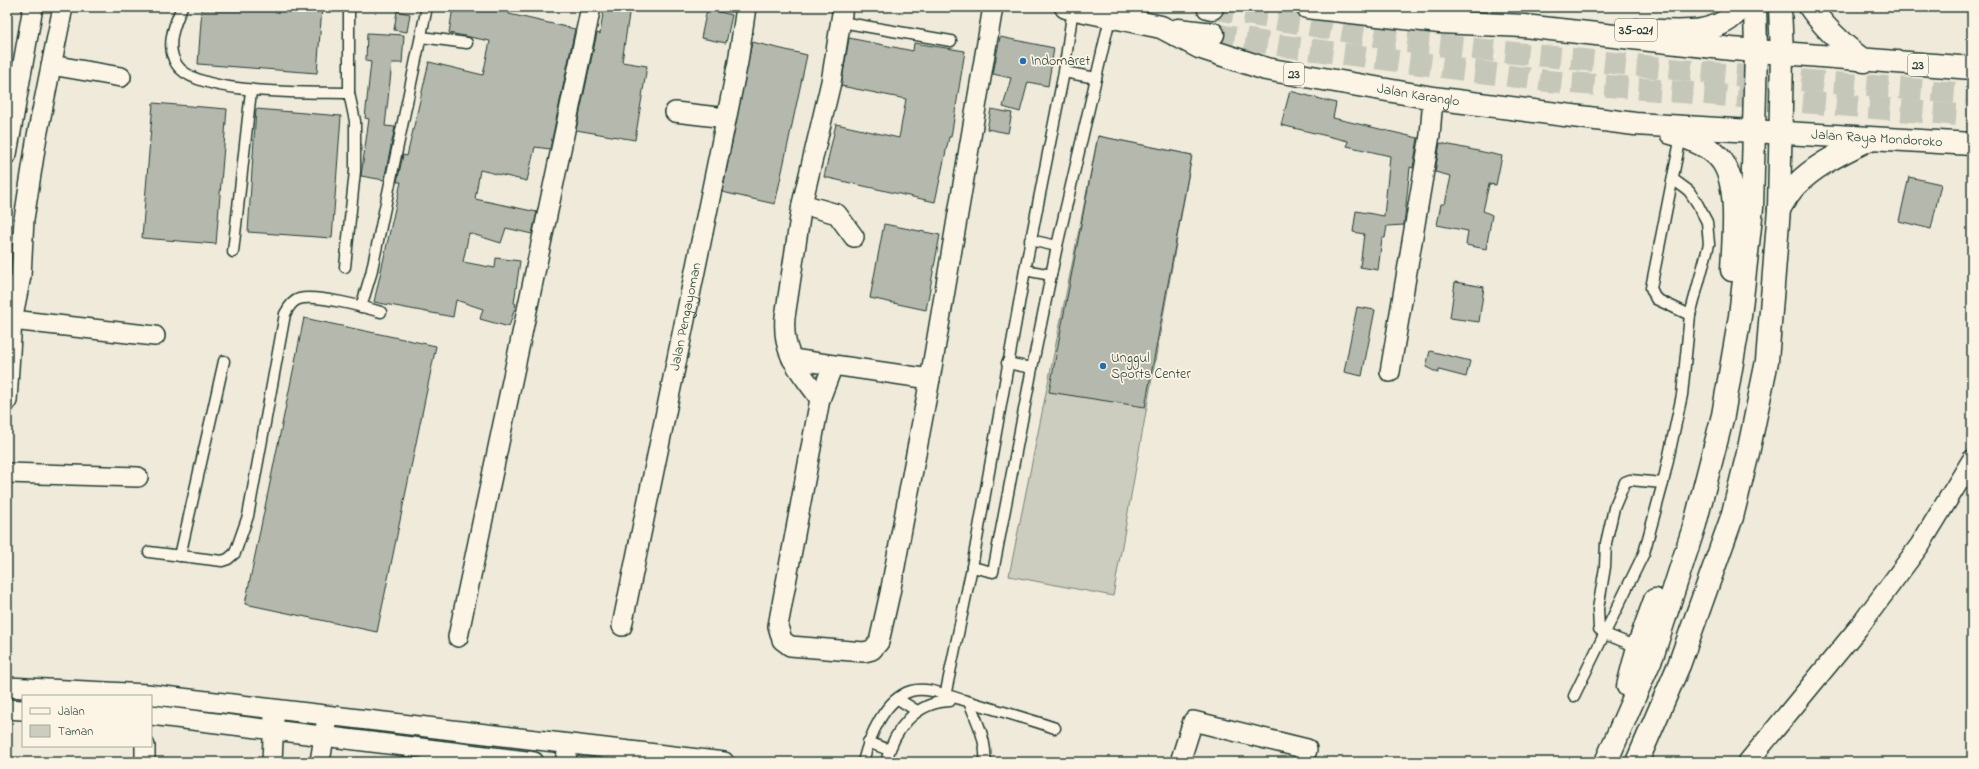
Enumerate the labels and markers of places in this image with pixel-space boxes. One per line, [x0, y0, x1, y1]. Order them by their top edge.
place label: Indomaret [1031, 51, 1090, 72]
marker: Indomaret [1018, 56, 1028, 66]
place label: Unggul Sports Center [1111, 348, 1191, 385]
marker: Unggul Sports Center [1098, 361, 1108, 371]

